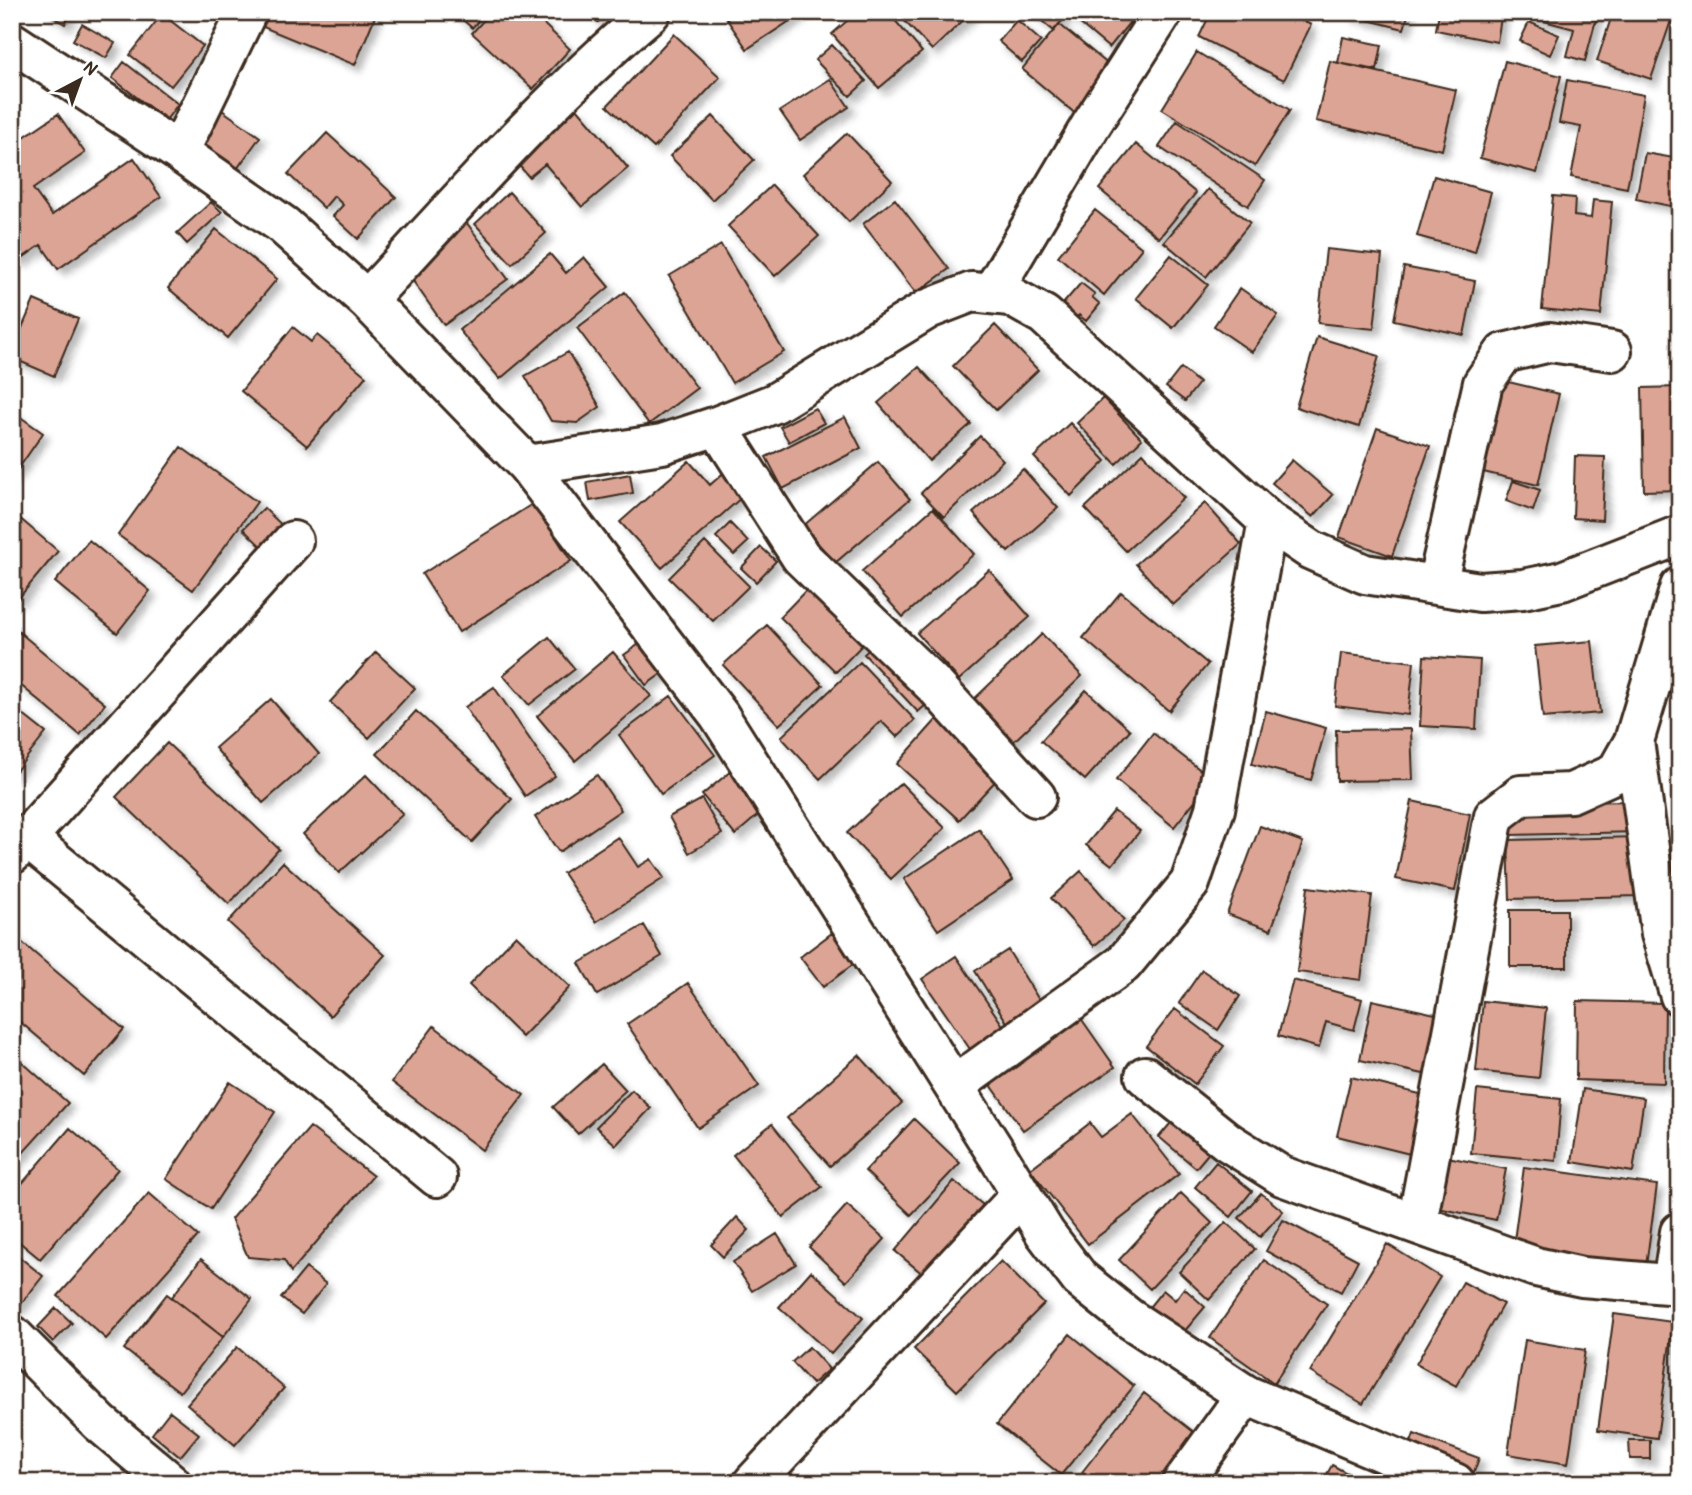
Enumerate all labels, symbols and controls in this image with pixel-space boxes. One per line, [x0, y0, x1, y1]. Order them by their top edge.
north arrow [46, 46, 116, 116]
text: N [79, 54, 103, 80]

